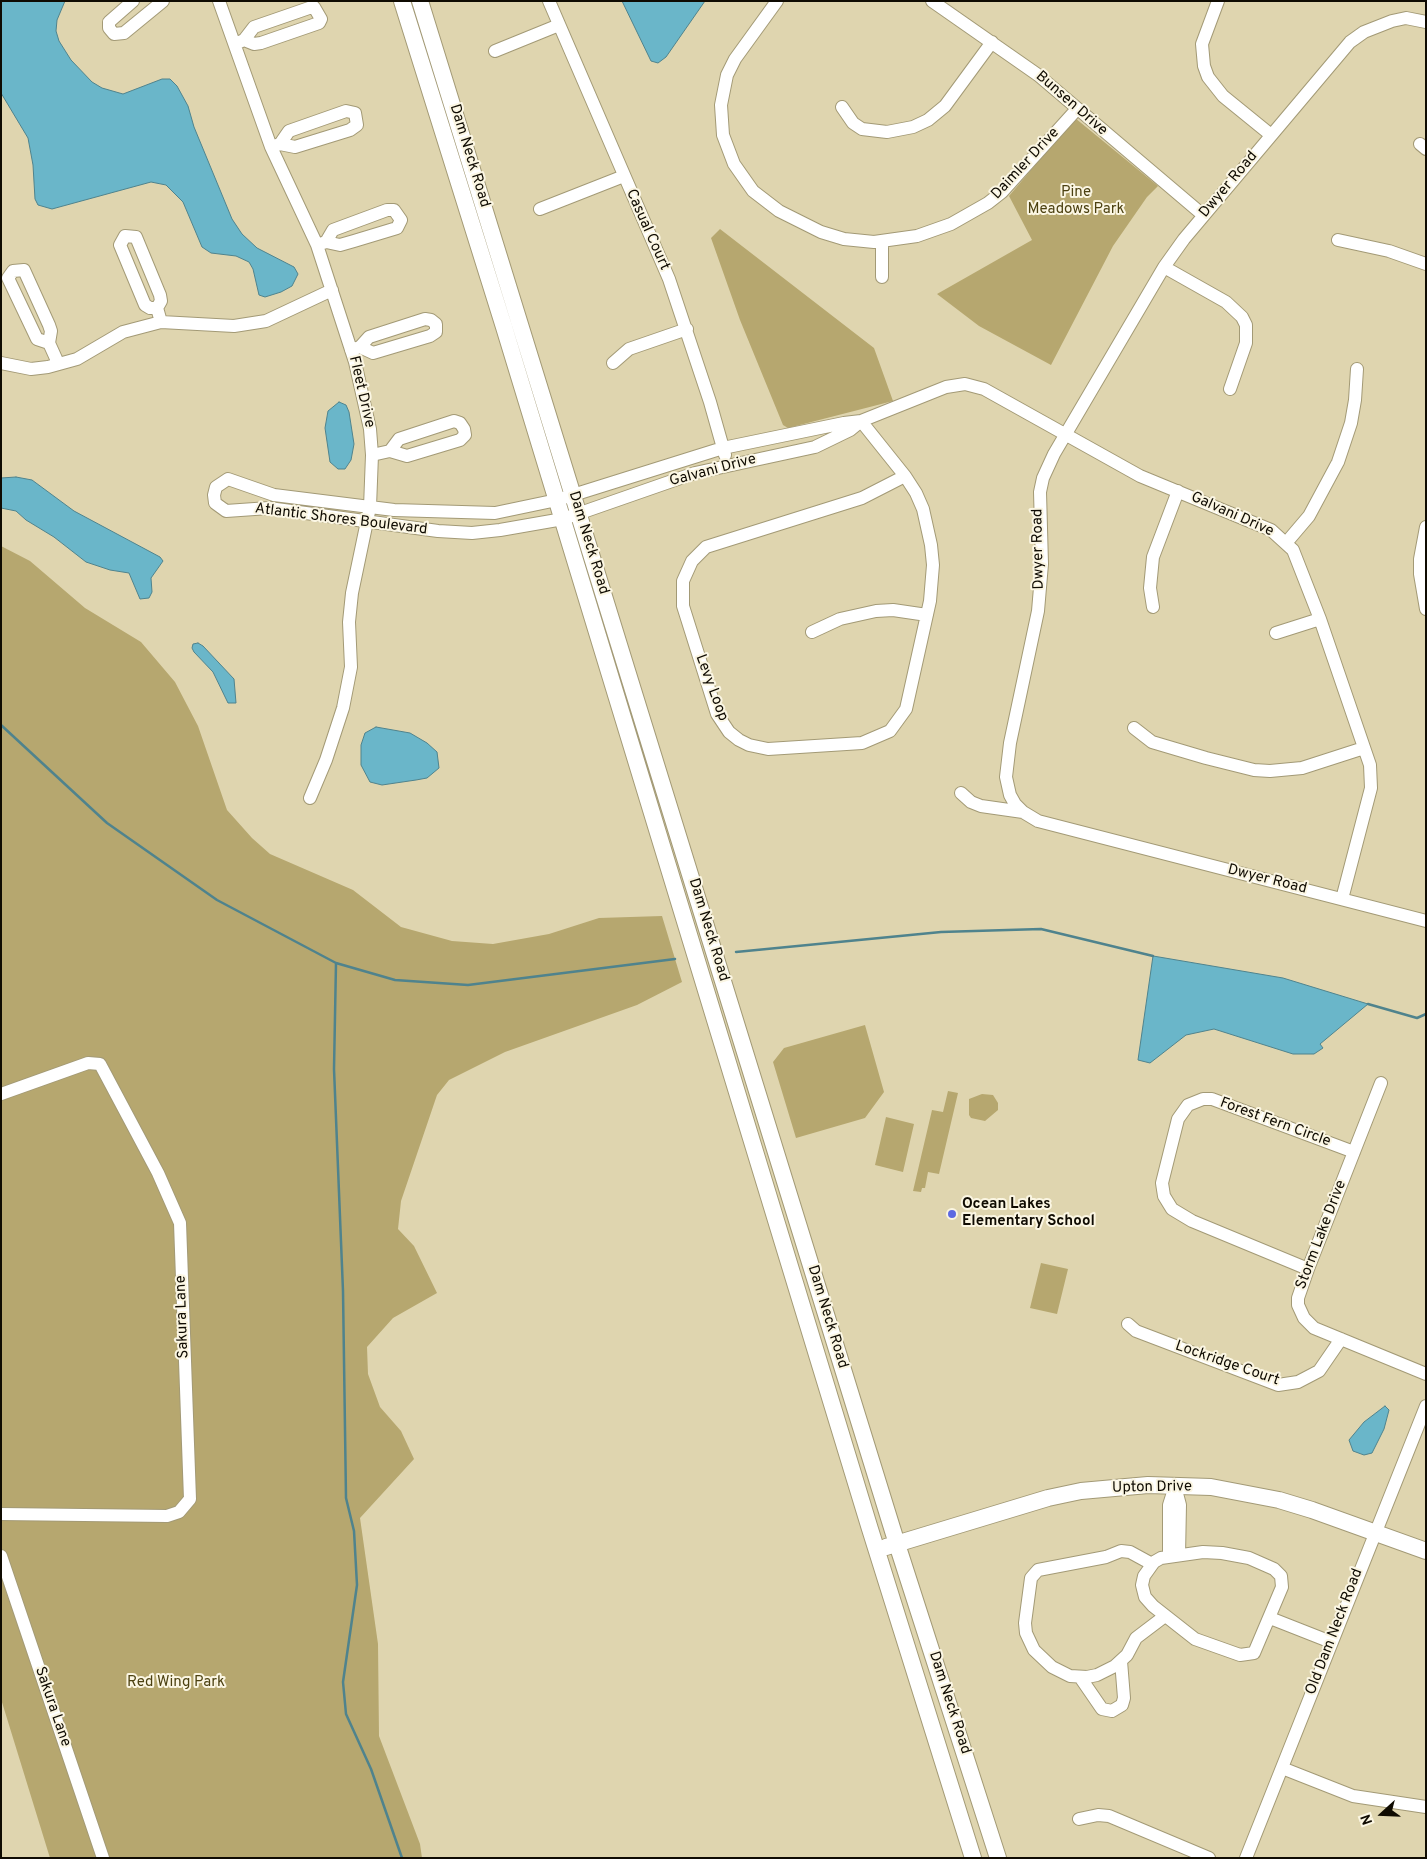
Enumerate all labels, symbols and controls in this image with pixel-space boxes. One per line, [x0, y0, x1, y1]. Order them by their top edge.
street label: Bunsen Drive [1031, 68, 1111, 140]
street label: Dam Neck Road [445, 102, 493, 210]
street label: Daimler Drive [988, 124, 1064, 204]
street label: Dwyer Road [1196, 148, 1262, 222]
park label: Pine Meadows Park [1027, 184, 1125, 219]
street label: Casual Court [621, 187, 673, 273]
street label: Fleet Drive [344, 354, 378, 430]
street label: Galvani Drive [668, 451, 758, 491]
street label: Dam Neck Road [564, 489, 612, 597]
street label: Galvani Drive [1188, 489, 1276, 541]
street label: Atlantic Shores Boulevard [254, 500, 428, 540]
street label: Dwyer Road [1029, 508, 1049, 590]
street label: Levy Loop [691, 652, 731, 724]
street label: Dwyer Road [1226, 861, 1308, 899]
street label: Dam Neck Road [684, 876, 732, 984]
street label: Forest Fern Circle [1217, 1095, 1333, 1151]
street label: Storm Lake Drive [1293, 1178, 1351, 1292]
place label: Ocean Lakes Elementary School [962, 1196, 1095, 1231]
marker: Ocean Lakes Elementary School [946, 1208, 958, 1220]
street label: Dam Neck Road [803, 1263, 851, 1371]
street label: Sakura Lane [173, 1275, 193, 1359]
street label: Lockridge Court [1173, 1338, 1281, 1390]
street label: Upton Drive [1112, 1478, 1192, 1498]
street label: Old Dam Neck Road [1303, 1566, 1367, 1698]
street label: Dam Neck Road [924, 1649, 974, 1757]
street label: Sakura Lane [30, 1665, 74, 1749]
park label: Red Wing Park [127, 1674, 225, 1692]
north arrow [1357, 1789, 1407, 1839]
text: N [1358, 1812, 1377, 1827]

